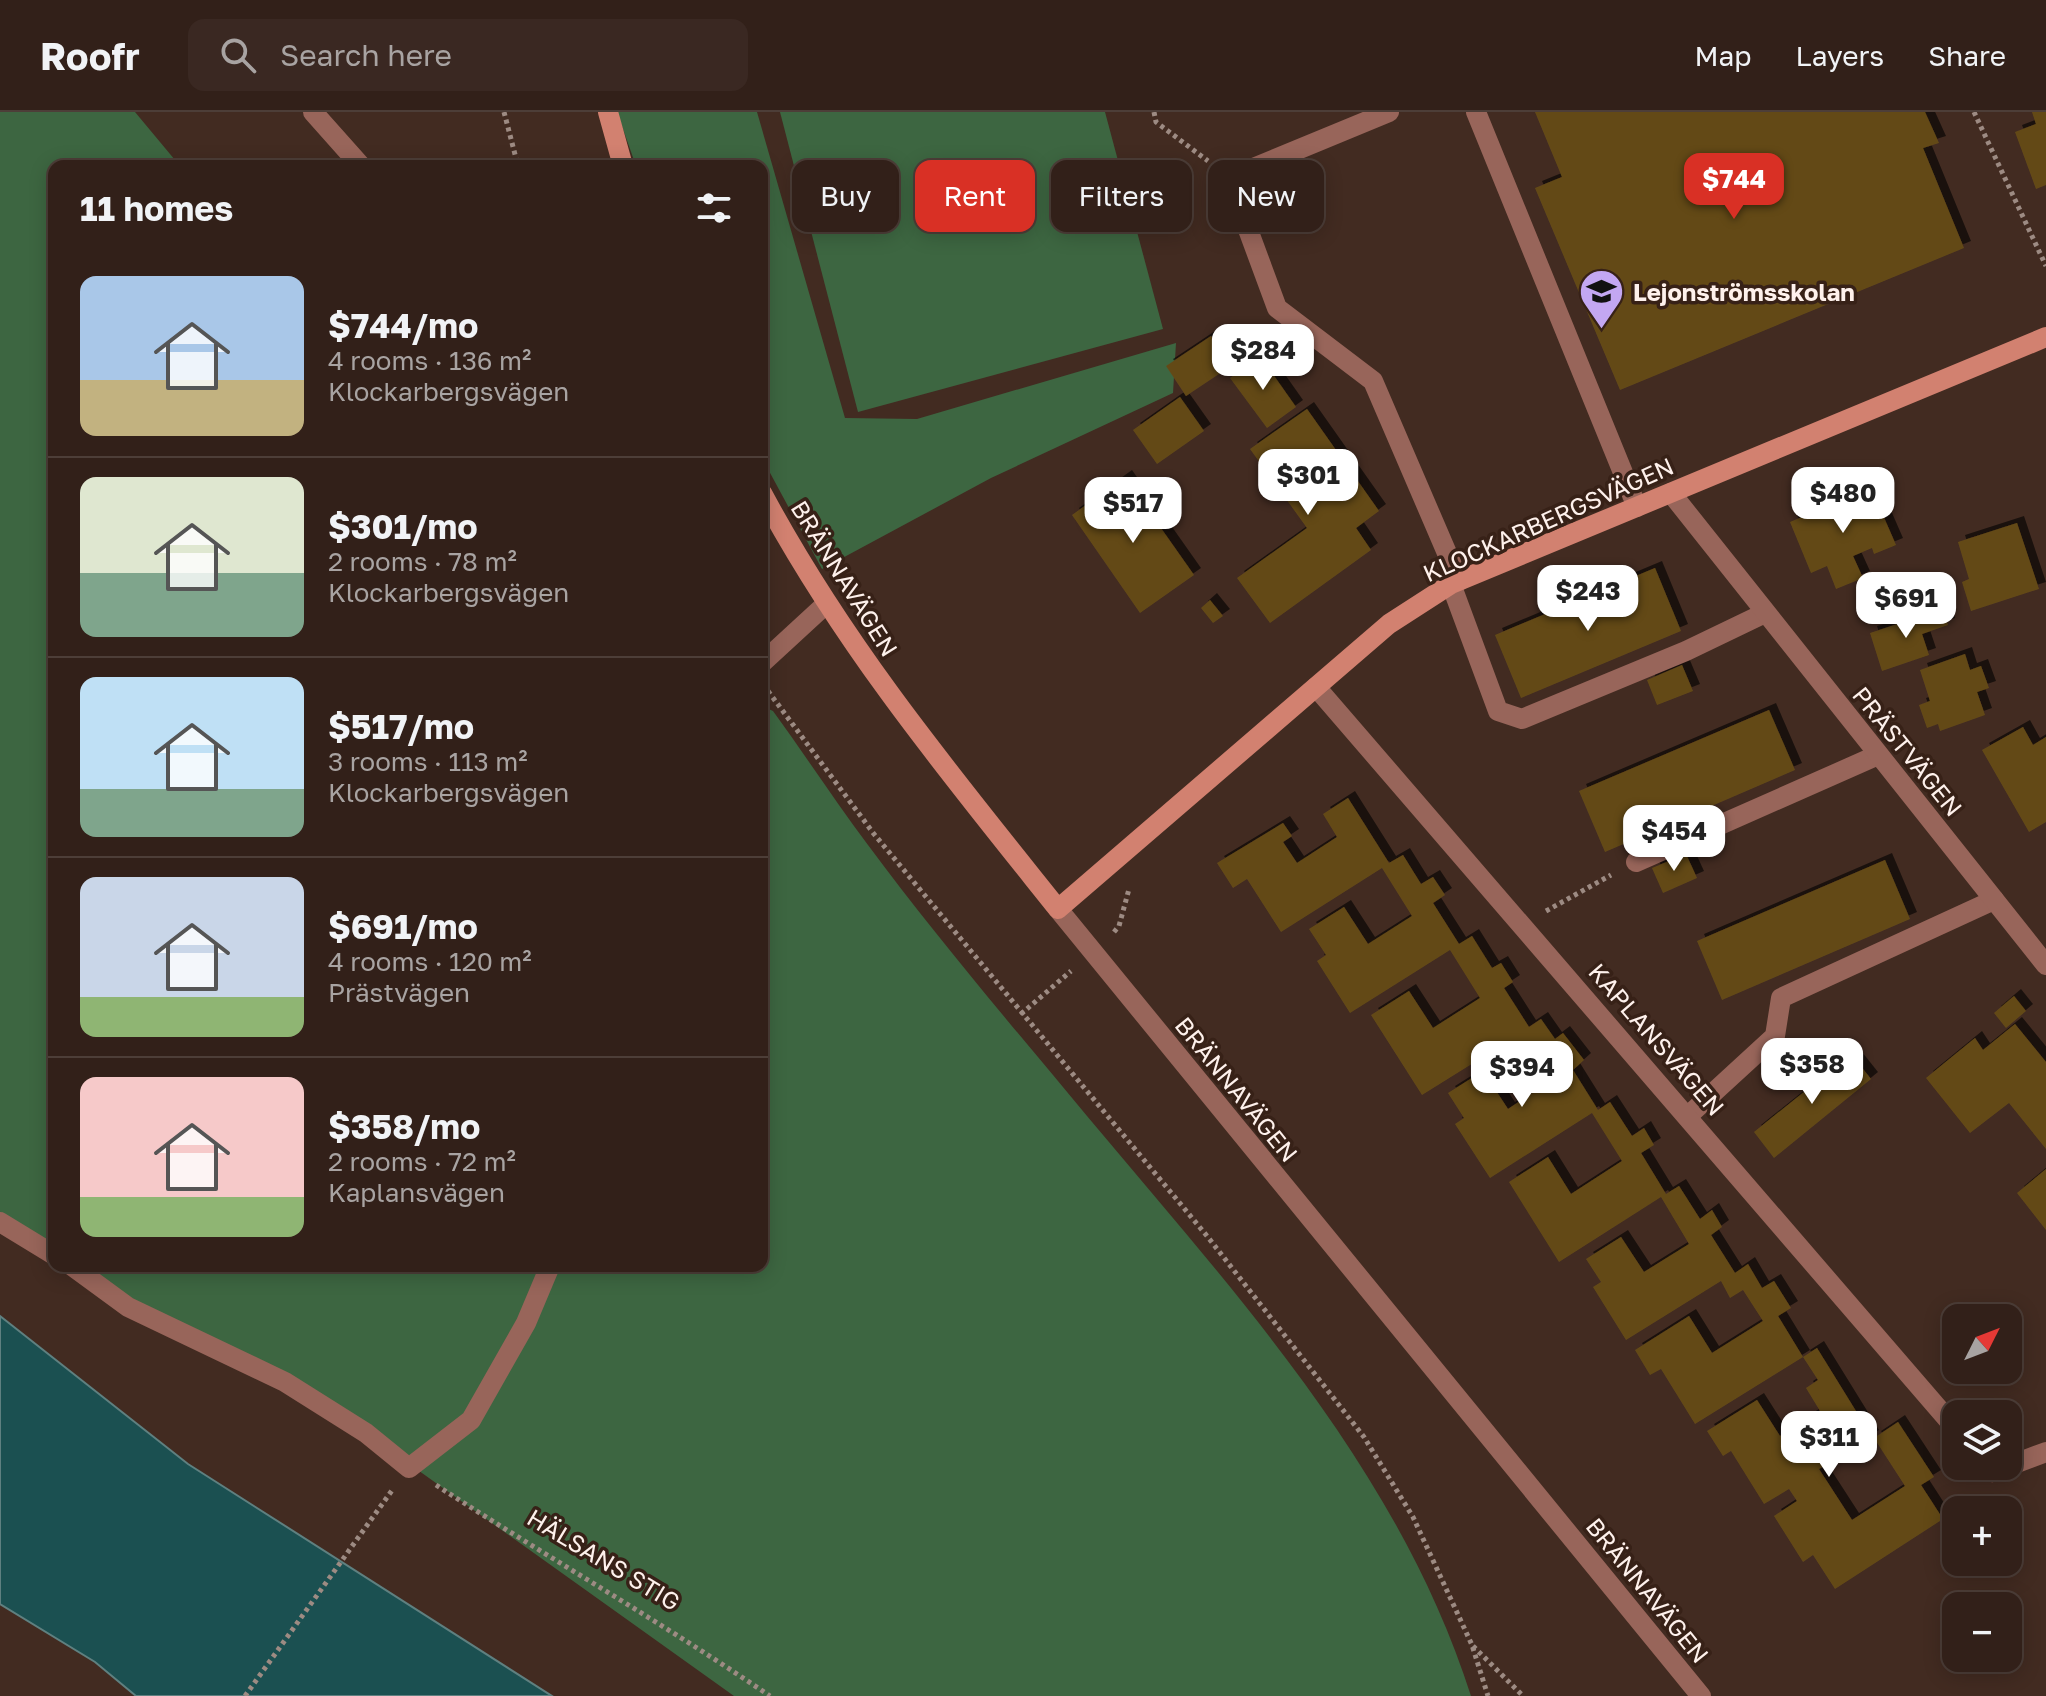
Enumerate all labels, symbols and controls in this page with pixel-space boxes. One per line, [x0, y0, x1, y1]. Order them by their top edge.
search box [188, 19, 748, 91]
text: Roofr [40, 33, 140, 78]
icon: search [216, 33, 260, 77]
text: Search here [280, 37, 452, 73]
text: Map [1694, 39, 1752, 72]
text: Layers [1796, 39, 1884, 72]
text: Share [1928, 39, 2006, 72]
pin: $744 [1687, 153, 1781, 221]
chip: Buy [792, 160, 899, 232]
chip: Rent [915, 160, 1035, 232]
chip: Filters [1051, 160, 1192, 232]
chip: New [1208, 160, 1324, 232]
text: $744 [1702, 163, 1766, 194]
icon: filters [692, 186, 736, 230]
text: 11 homes [80, 188, 233, 228]
school or university icon: Lejonströmsskolan [1578, 267, 1626, 330]
place label: Lejonströmsskolan [1633, 277, 1855, 306]
text: $744/mo [328, 305, 478, 345]
icon: home [144, 308, 240, 404]
pin: $284 [1216, 324, 1310, 392]
text: $284 [1230, 334, 1296, 365]
text: 4 rooms · 136 m² [328, 345, 531, 376]
text: Klockarbergsvägen [328, 376, 569, 407]
pin: $301 [1261, 449, 1355, 517]
street label: KLOCKARBERGSVÄGEN [1418, 451, 1678, 587]
text: $301 [1276, 459, 1340, 490]
pin: $480 [1796, 467, 1890, 535]
pin: $517 [1086, 477, 1180, 545]
text: $480 [1809, 477, 1877, 508]
text: $517 [1103, 487, 1163, 518]
street label: BRÄNNAVÄGEN [785, 495, 905, 661]
text: $301/mo [328, 506, 478, 546]
icon: home [144, 509, 240, 605]
text: 2 rooms · 78 m² [328, 546, 517, 577]
pin: $243 [1541, 565, 1635, 633]
pin: $691 [1859, 572, 1953, 640]
text: $243 [1555, 575, 1621, 606]
text: Klockarbergsvägen [328, 577, 569, 608]
text: $691 [1874, 582, 1938, 613]
street label: PRÄSTVÄGEN [1847, 681, 1969, 821]
text: $517/mo [328, 706, 474, 746]
icon: home [144, 709, 240, 805]
text: 3 rooms · 113 m² [328, 746, 528, 777]
text: Klockarbergsvägen [328, 777, 569, 808]
pin: $454 [1627, 805, 1721, 873]
text: $454 [1641, 815, 1707, 846]
text: $691/mo [328, 906, 478, 946]
icon: home [144, 909, 240, 1005]
text: 4 rooms · 120 m² [328, 946, 532, 977]
street label: KAPLANSVÄGEN [1583, 957, 1731, 1121]
text: Prästvägen [328, 977, 470, 1008]
street label: BRÄNNAVÄGEN [1170, 1011, 1304, 1167]
pin: $358 [1765, 1038, 1859, 1106]
pin: $394 [1475, 1041, 1569, 1109]
text: $358 [1779, 1048, 1845, 1079]
text: $394 [1489, 1051, 1555, 1082]
text: $358/mo [328, 1106, 481, 1146]
icon: home [144, 1109, 240, 1205]
text: 2 rooms · 72 m² [328, 1146, 516, 1177]
text: Kaplansvägen [328, 1177, 505, 1208]
north arrow [1942, 1304, 2022, 1384]
map controls [1942, 1304, 2022, 1672]
button: layers [1942, 1400, 2022, 1480]
pin: $311 [1782, 1411, 1876, 1479]
text: $311 [1799, 1421, 1859, 1452]
button: + [1942, 1496, 2022, 1576]
street label: HÄLSANS STIG [522, 1502, 686, 1616]
street label: BRÄNNAVÄGEN [1581, 1512, 1715, 1668]
button: − [1942, 1592, 2022, 1672]

